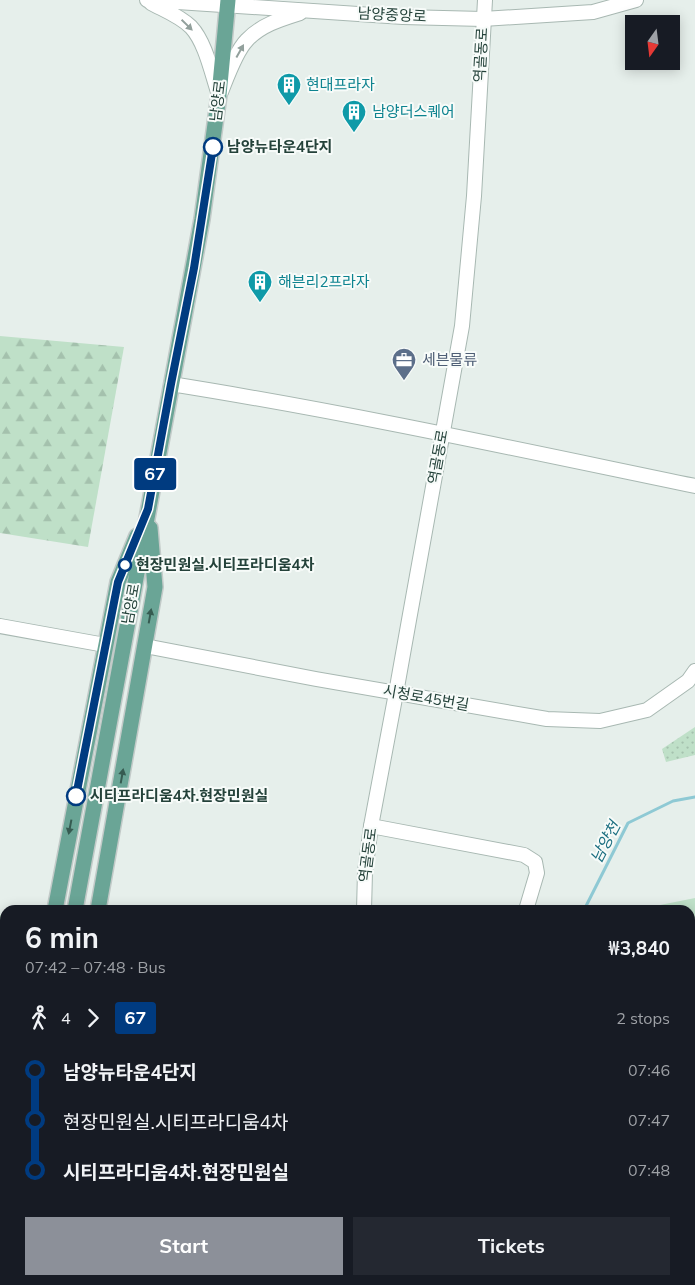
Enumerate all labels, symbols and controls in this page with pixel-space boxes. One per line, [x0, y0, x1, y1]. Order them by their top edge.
street label: 남양중앙로 [357, 3, 427, 26]
north arrow [625, 15, 680, 70]
map controls [625, 15, 680, 70]
one-way arrow [181, 19, 193, 31]
street label: 역골동로 [470, 27, 491, 83]
one-way arrow [236, 44, 244, 58]
building icon: 현대프라자 [276, 72, 302, 106]
place label: 현대프라자 [306, 75, 375, 94]
street label: 남양로 [206, 79, 229, 123]
building icon: 남양더스퀘어 [341, 99, 367, 133]
place label: 남양더스퀘어 [372, 102, 455, 121]
marker: 남양뉴타운4단지 [203, 137, 223, 157]
place label: 남양뉴타운4단지 [227, 137, 333, 156]
building icon: 해븐리2프라자 [247, 269, 273, 303]
place label: 해븐리2프라자 [278, 272, 370, 291]
office icon: 세븐물류 [391, 347, 417, 381]
place label: 세븐물류 [422, 350, 477, 369]
street label: 역골동로 [423, 428, 452, 486]
line badge: 67 [132, 458, 178, 490]
text: 67 [144, 462, 166, 485]
place label: 현장민원실.시티프라디움4차 [136, 555, 315, 574]
marker: 현장민원실.시티프라디움4차 [118, 558, 132, 572]
street label: 남양로 [118, 582, 143, 626]
one-way arrow [146, 607, 154, 623]
street label: 시청로45번길 [382, 681, 471, 714]
one-way arrow [118, 767, 126, 783]
marker: 시티프라디움4차.현장민원실 [66, 786, 86, 806]
place label: 시티프라디움4차.현장민원실 [90, 786, 268, 805]
water label: 남양천 [586, 816, 625, 866]
one-way arrow [66, 819, 74, 835]
street label: 역골동로 [355, 826, 380, 883]
text: 6 min [25, 920, 99, 955]
text: ₩3,840 [608, 936, 670, 960]
text: 07:42 – 07:48 · Bus [25, 957, 166, 977]
icon: walk [25, 1004, 53, 1032]
icon: forward [79, 1004, 107, 1032]
text: 67 [125, 1006, 146, 1029]
text: 4 [61, 1008, 71, 1028]
text: 2 stops [616, 1008, 670, 1028]
text: 남양뉴타운4단지 [63, 1060, 197, 1084]
text: 07:46 [628, 1060, 670, 1080]
text: 현장민원실.시티프라디움4차 [63, 1110, 289, 1134]
text: 07:47 [628, 1110, 670, 1130]
text: 시티프라디움4차.현장민원실 [63, 1160, 289, 1184]
text: 07:48 [628, 1160, 670, 1180]
button: Start [25, 1217, 343, 1275]
button: Tickets [353, 1217, 670, 1275]

